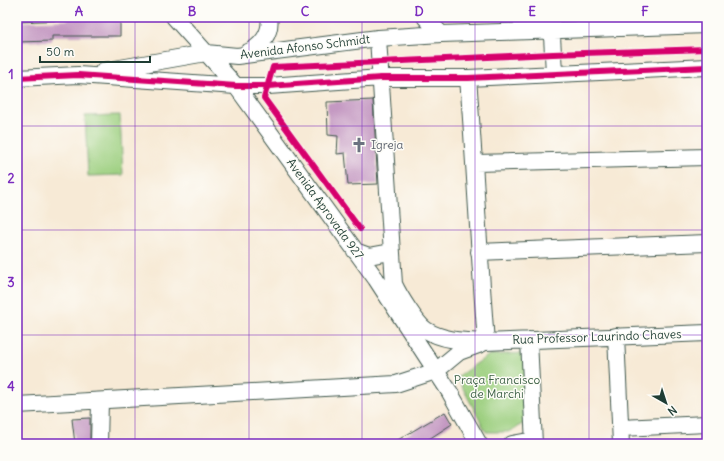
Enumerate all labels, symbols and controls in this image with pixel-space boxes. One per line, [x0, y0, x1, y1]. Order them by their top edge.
text: A [75, 3, 84, 20]
text: B [188, 3, 197, 20]
text: C [301, 3, 310, 20]
text: D [414, 3, 424, 20]
text: E [528, 3, 536, 20]
text: F [641, 3, 649, 20]
street label: Avenida Afonso Schmidt [239, 31, 371, 62]
scale bar [40, 38, 150, 64]
text: 50 m [46, 44, 75, 59]
text: 1 [8, 66, 14, 83]
church icon: Igreja [350, 136, 368, 154]
place label: Igreja [371, 137, 403, 152]
street label: Avenida Aprovada 927 [284, 155, 367, 262]
text: 2 [7, 170, 15, 187]
text: 3 [7, 274, 15, 291]
street label: Rua Professor Laurindo Chaves [512, 326, 682, 347]
park label: Praça Francisco de Marchi [454, 372, 540, 401]
text: 4 [7, 378, 15, 395]
north arrow [646, 383, 686, 423]
text: N [665, 403, 680, 419]

